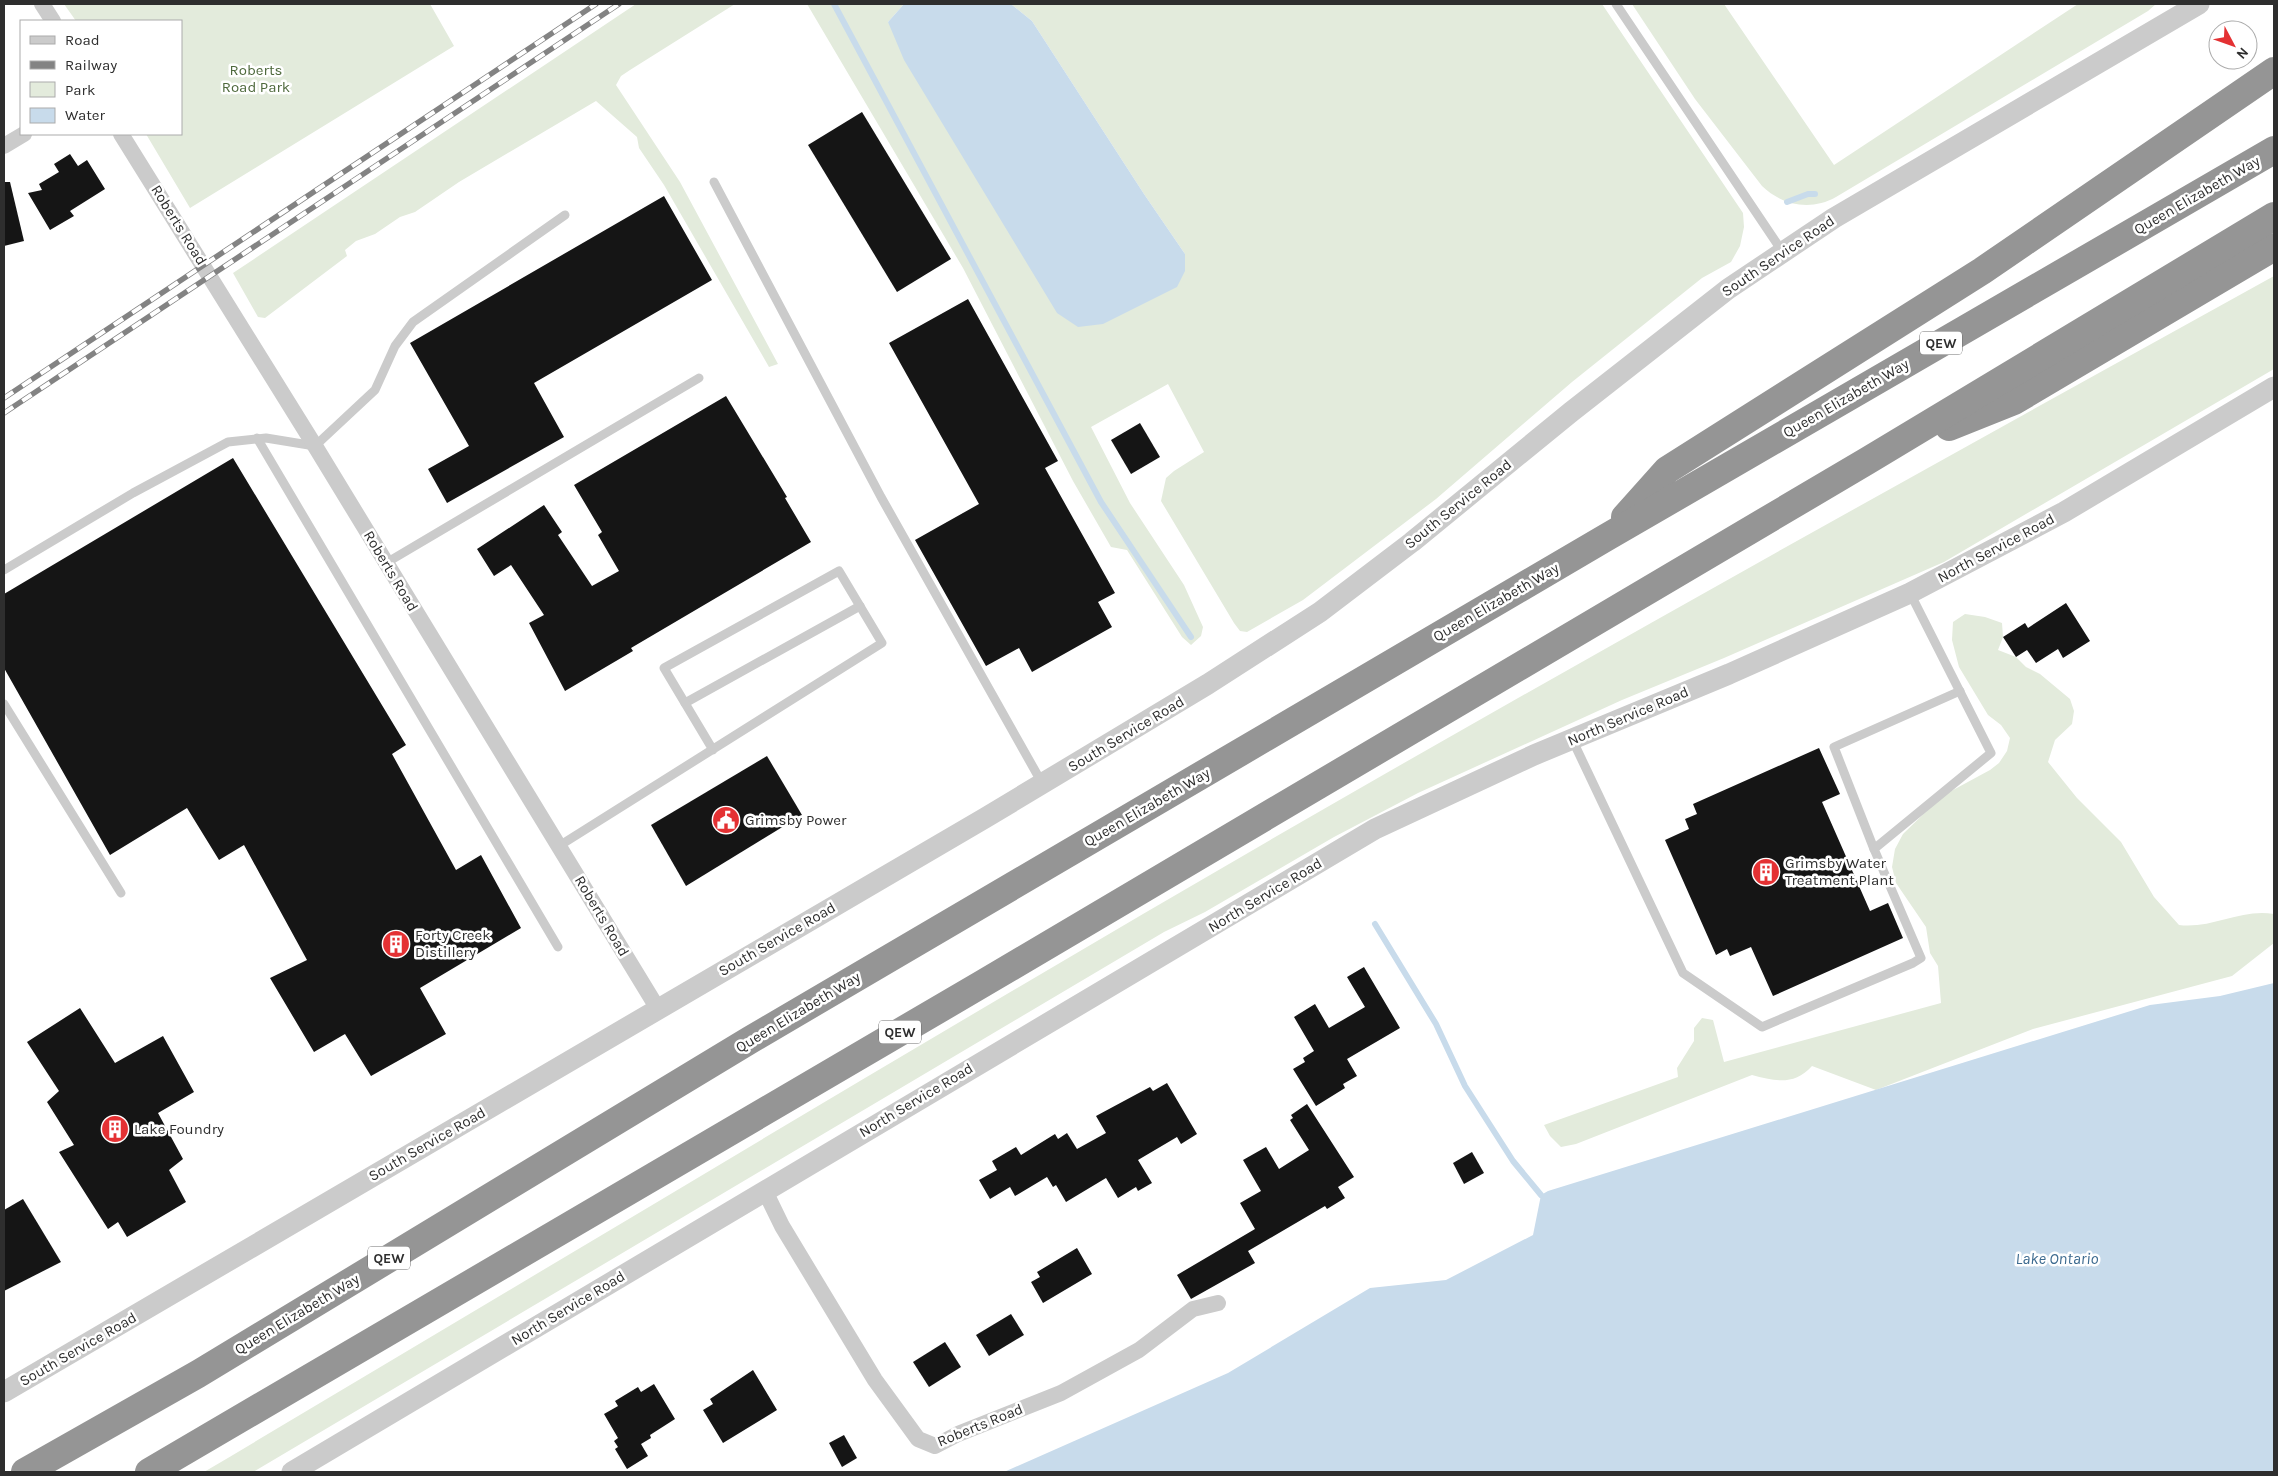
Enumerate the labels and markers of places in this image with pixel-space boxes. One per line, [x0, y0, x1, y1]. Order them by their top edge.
public building icon: Grimsby Power [711, 805, 741, 835]
place label: Grimsby Power [745, 811, 847, 829]
place label: Grimsby Water Treatment Plant [1785, 854, 1894, 889]
building icon: Grimsby Water Treatment Plant [1751, 857, 1781, 887]
place label: Forty Creek Distillery [415, 926, 491, 961]
building icon: Forty Creek Distillery [381, 929, 411, 959]
building icon: Lake Foundry [100, 1114, 130, 1144]
place label: Lake Foundry [134, 1120, 224, 1138]

